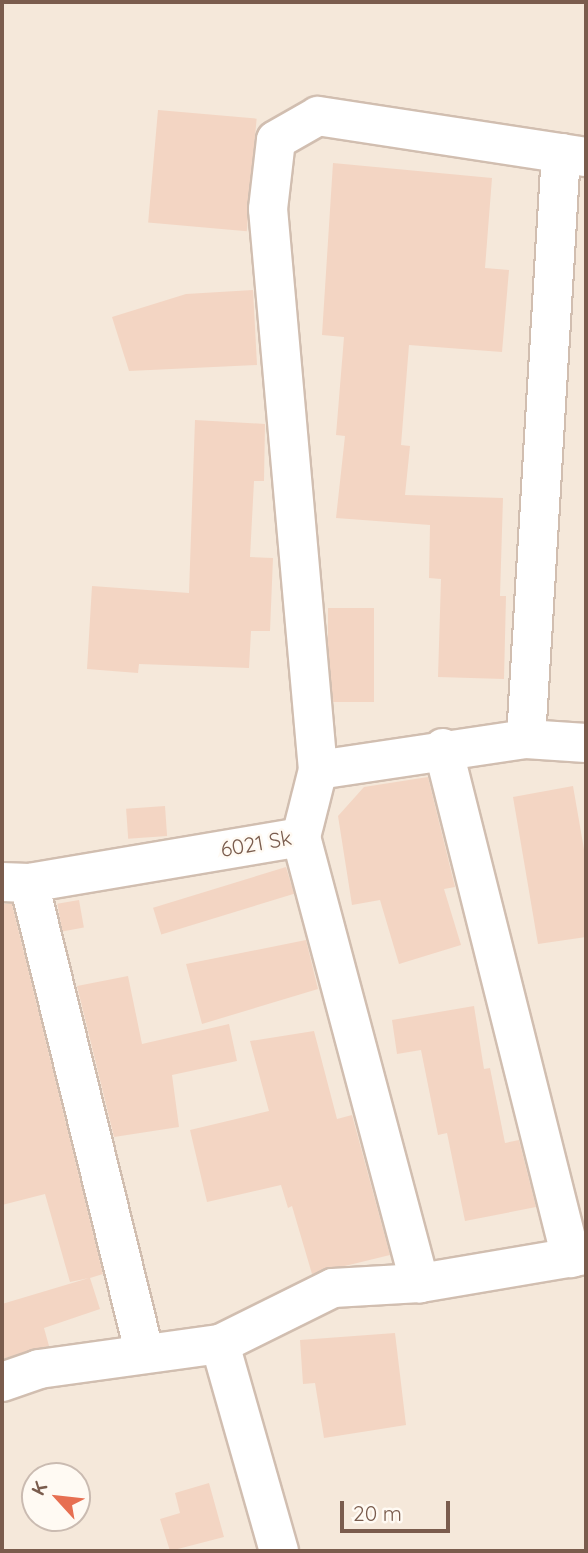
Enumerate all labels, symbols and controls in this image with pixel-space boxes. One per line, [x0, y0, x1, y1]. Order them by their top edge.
street label: 6021 Sk [218, 824, 294, 862]
north arrow [21, 1462, 91, 1532]
text: K [26, 1477, 53, 1499]
scale bar [343, 1486, 453, 1530]
text: 20 m [353, 1500, 402, 1526]

